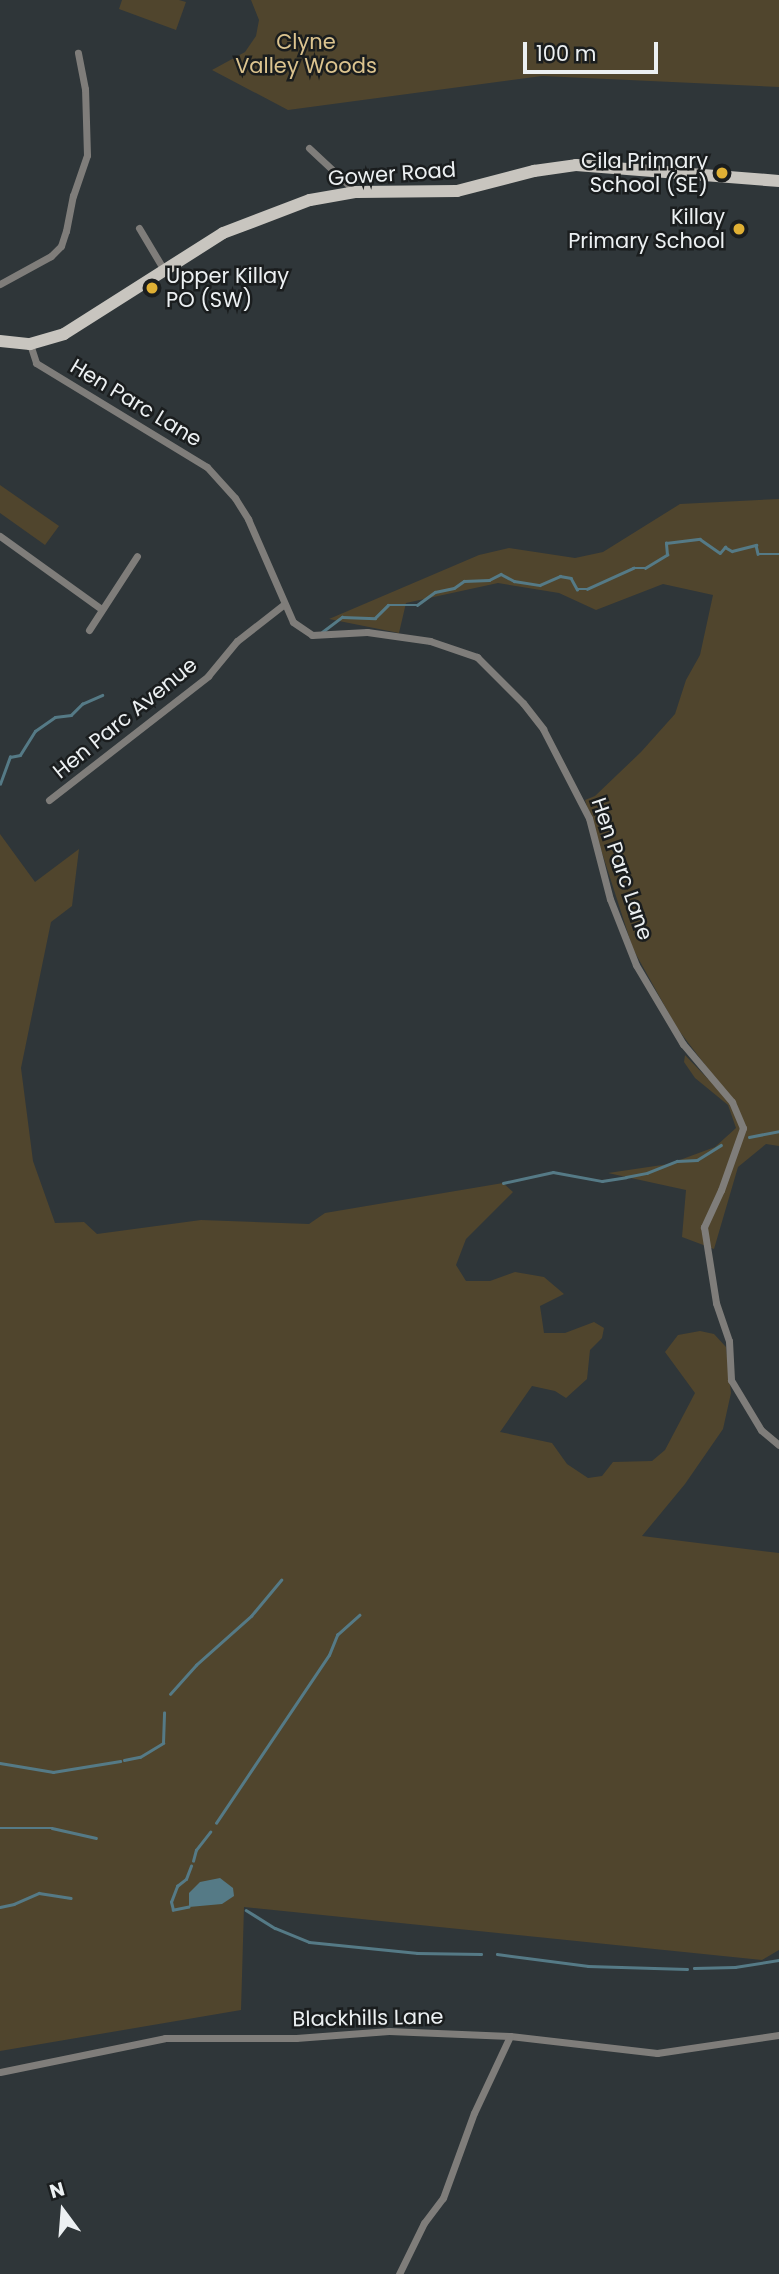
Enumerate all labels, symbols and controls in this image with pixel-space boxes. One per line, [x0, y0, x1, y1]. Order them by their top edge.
scale bar [527, 28, 662, 72]
park label: Clyne Valley Woods [235, 29, 377, 79]
text: 100 m [536, 39, 596, 68]
place label: Cila Primary School (SE) [581, 148, 708, 198]
street label: Gower Road [327, 157, 457, 191]
marker: Cila Primary School (SE) [714, 165, 730, 181]
place label: Killay Primary School [568, 204, 725, 254]
marker: Killay Primary School [731, 221, 747, 237]
place label: Upper Killay PO (SW) [166, 263, 289, 313]
marker: Upper Killay PO (SW) [144, 280, 160, 296]
street label: Hen Parc Lane [66, 354, 206, 452]
street label: Hen Parc Avenue [48, 652, 202, 784]
street label: Hen Parc Lane [586, 795, 658, 943]
street label: Blackhills Lane [292, 2004, 444, 2032]
text: N [46, 2175, 68, 2205]
north arrow [28, 2176, 98, 2246]

